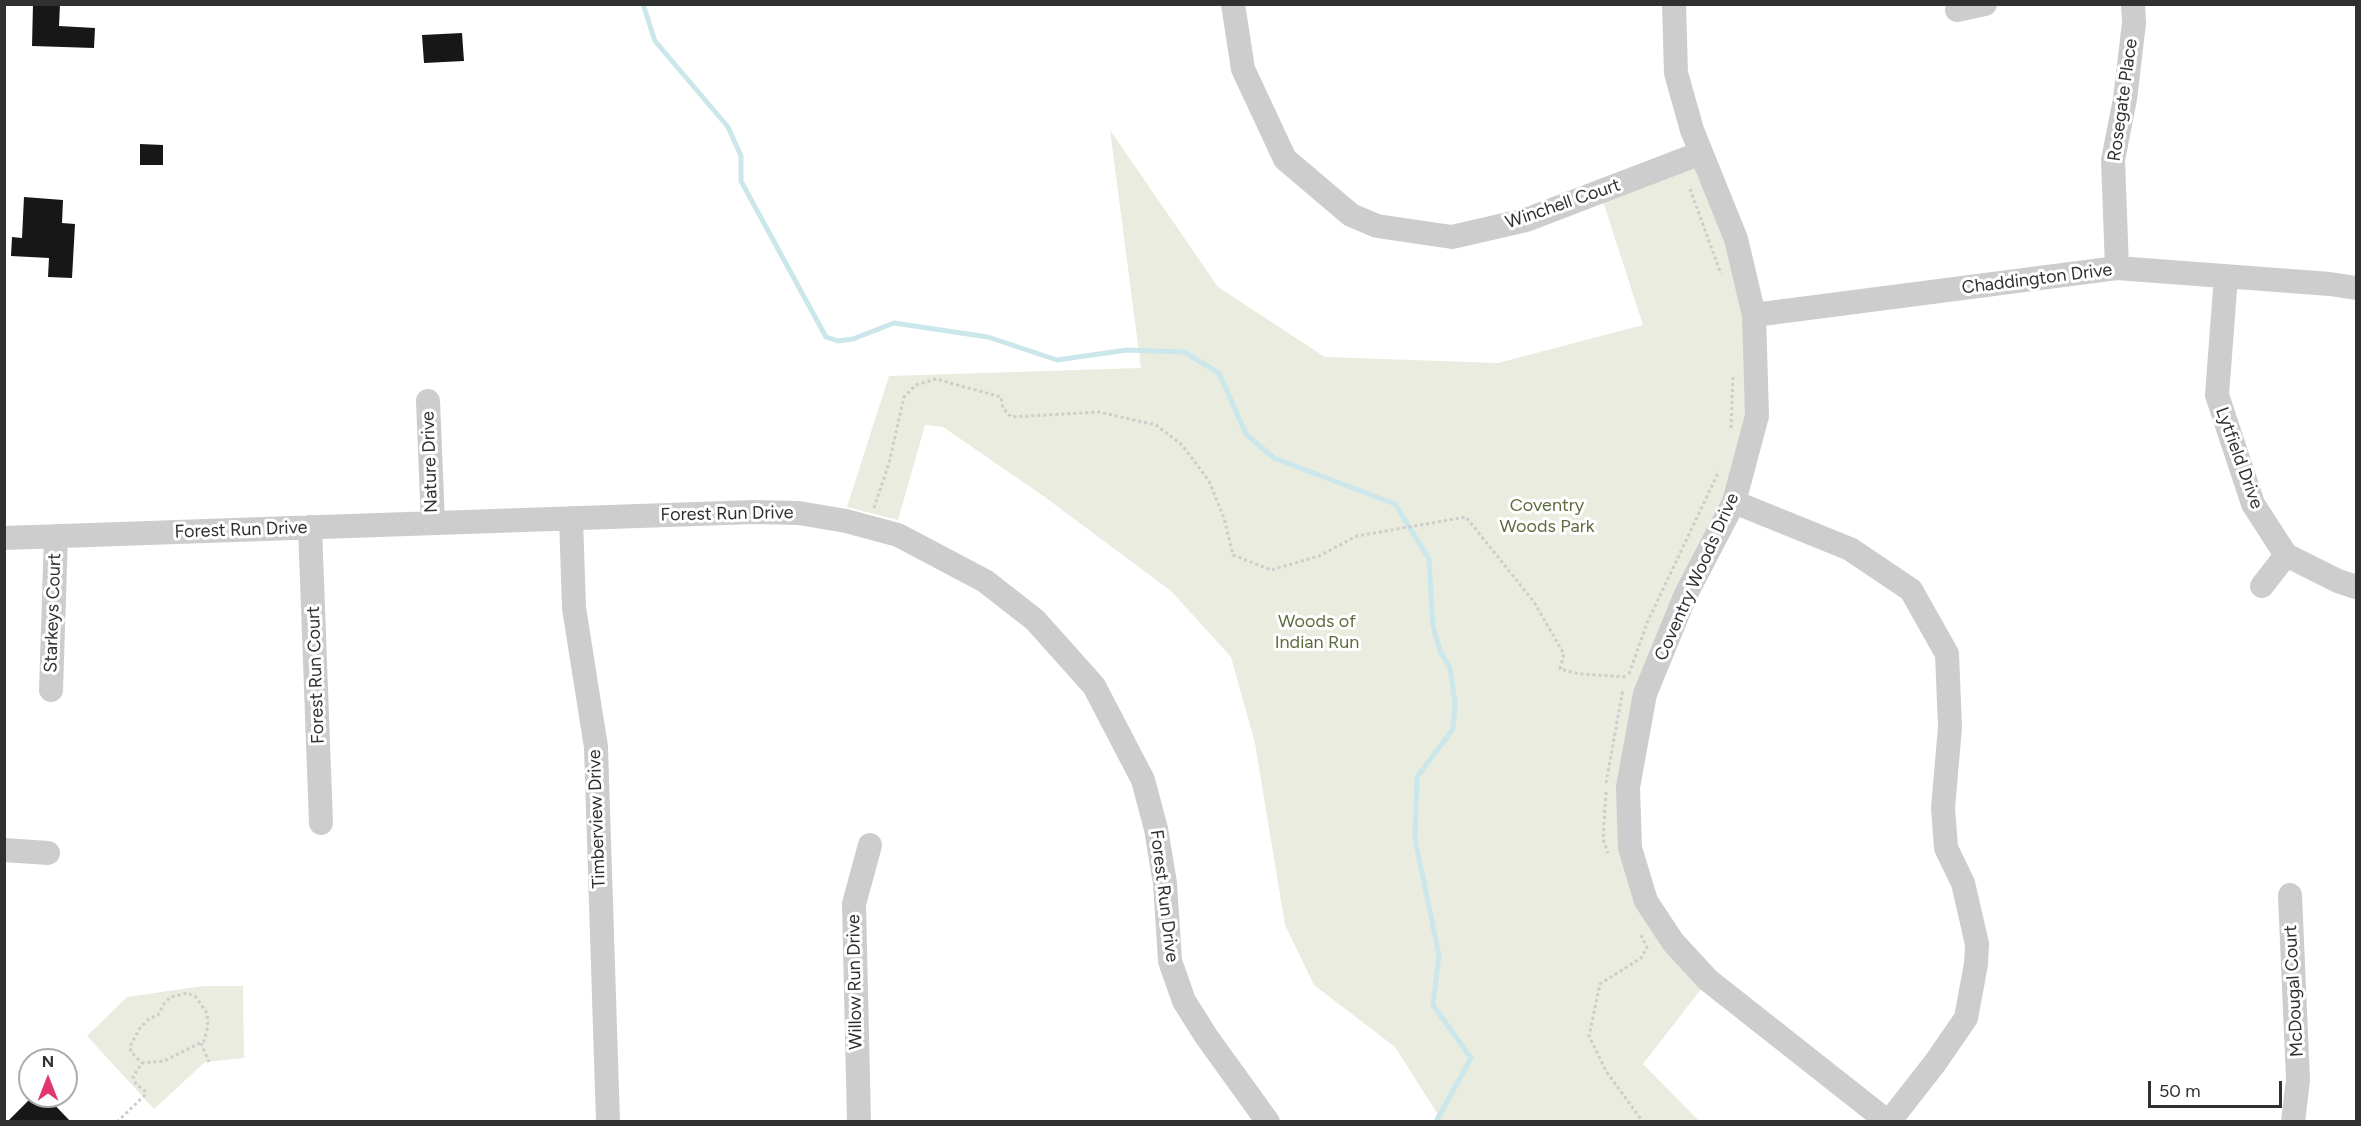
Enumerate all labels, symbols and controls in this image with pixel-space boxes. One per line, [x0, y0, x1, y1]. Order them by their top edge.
street label: Rosegate Place [2104, 37, 2142, 163]
street label: Winchell Court [1503, 174, 1623, 234]
street label: Chaddington Drive [1961, 259, 2113, 299]
street label: Lytfield Drive [2211, 404, 2267, 512]
street label: Nature Drive [417, 411, 443, 513]
street label: Coventry Woods Drive [1650, 490, 1744, 664]
park label: Coventry Woods Park [1499, 495, 1595, 538]
street label: Forest Run Drive [660, 502, 794, 526]
street label: Forest Run Drive [174, 517, 308, 543]
street label: Starkeys Court [40, 553, 66, 673]
street label: Forest Run Court [303, 606, 329, 744]
park label: Woods of Indian Run [1275, 611, 1359, 654]
street label: Timberview Drive [584, 749, 610, 889]
street label: Forest Run Drive [1145, 829, 1183, 963]
street label: Willow Run Drive [843, 914, 867, 1050]
street label: McDougal Court [2280, 924, 2308, 1058]
north arrow [18, 1048, 78, 1108]
text: N [42, 1052, 54, 1071]
scale bar [2151, 1069, 2284, 1107]
text: 50 m [2159, 1080, 2201, 1102]

